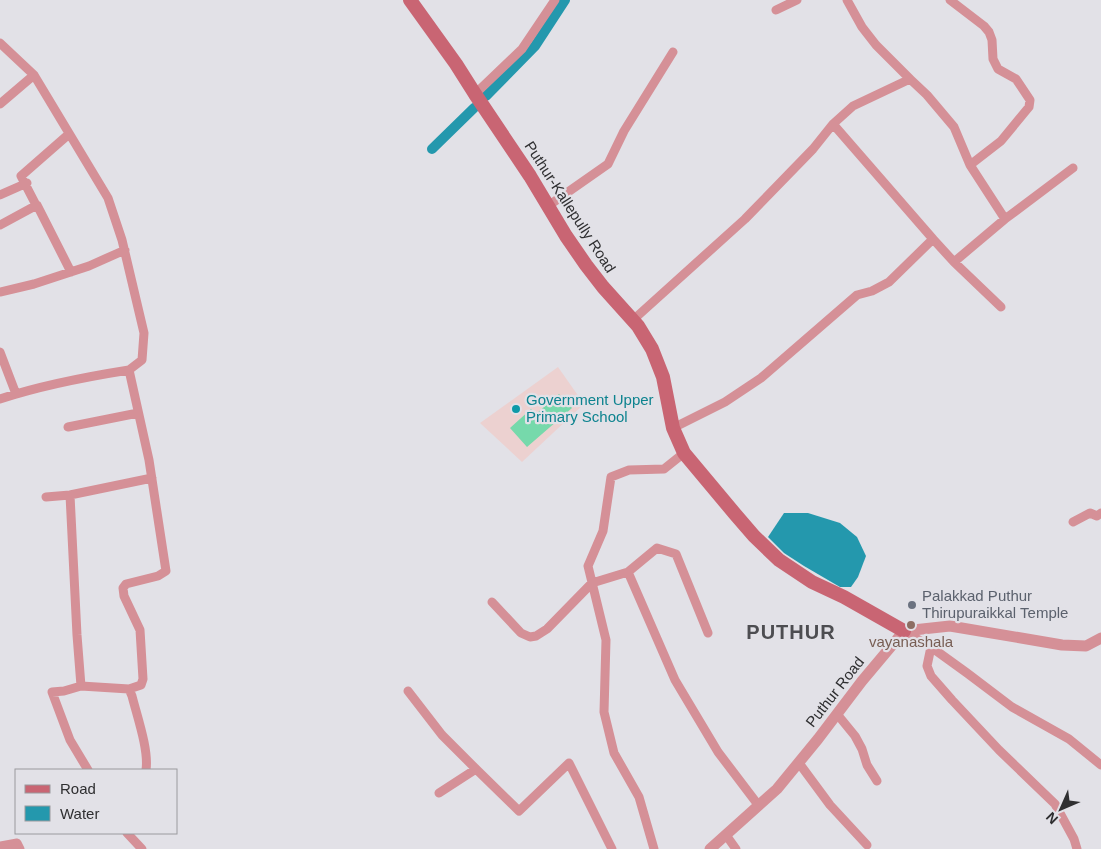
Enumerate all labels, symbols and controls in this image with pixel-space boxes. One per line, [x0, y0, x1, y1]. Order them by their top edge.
street label: Puthur-Kallepully Road [522, 138, 619, 276]
place label: Government Upper Primary School [526, 391, 654, 425]
marker: Government Upper Primary School [510, 403, 522, 415]
place label: Palakkad Puthur Thirupuraikkal Temple [922, 587, 1068, 621]
marker: Palakkad Puthur Thirupuraikkal Temple [906, 599, 918, 611]
marker: vayanashala [905, 619, 917, 631]
district label: PUTHUR [746, 621, 836, 643]
place label: vayanashala [869, 633, 954, 650]
street label: Puthur Road [802, 653, 867, 730]
legend [15, 769, 178, 834]
text: Road [60, 780, 96, 797]
north arrow [1036, 784, 1086, 834]
text: Water [60, 805, 99, 822]
text: N [1043, 809, 1061, 827]

